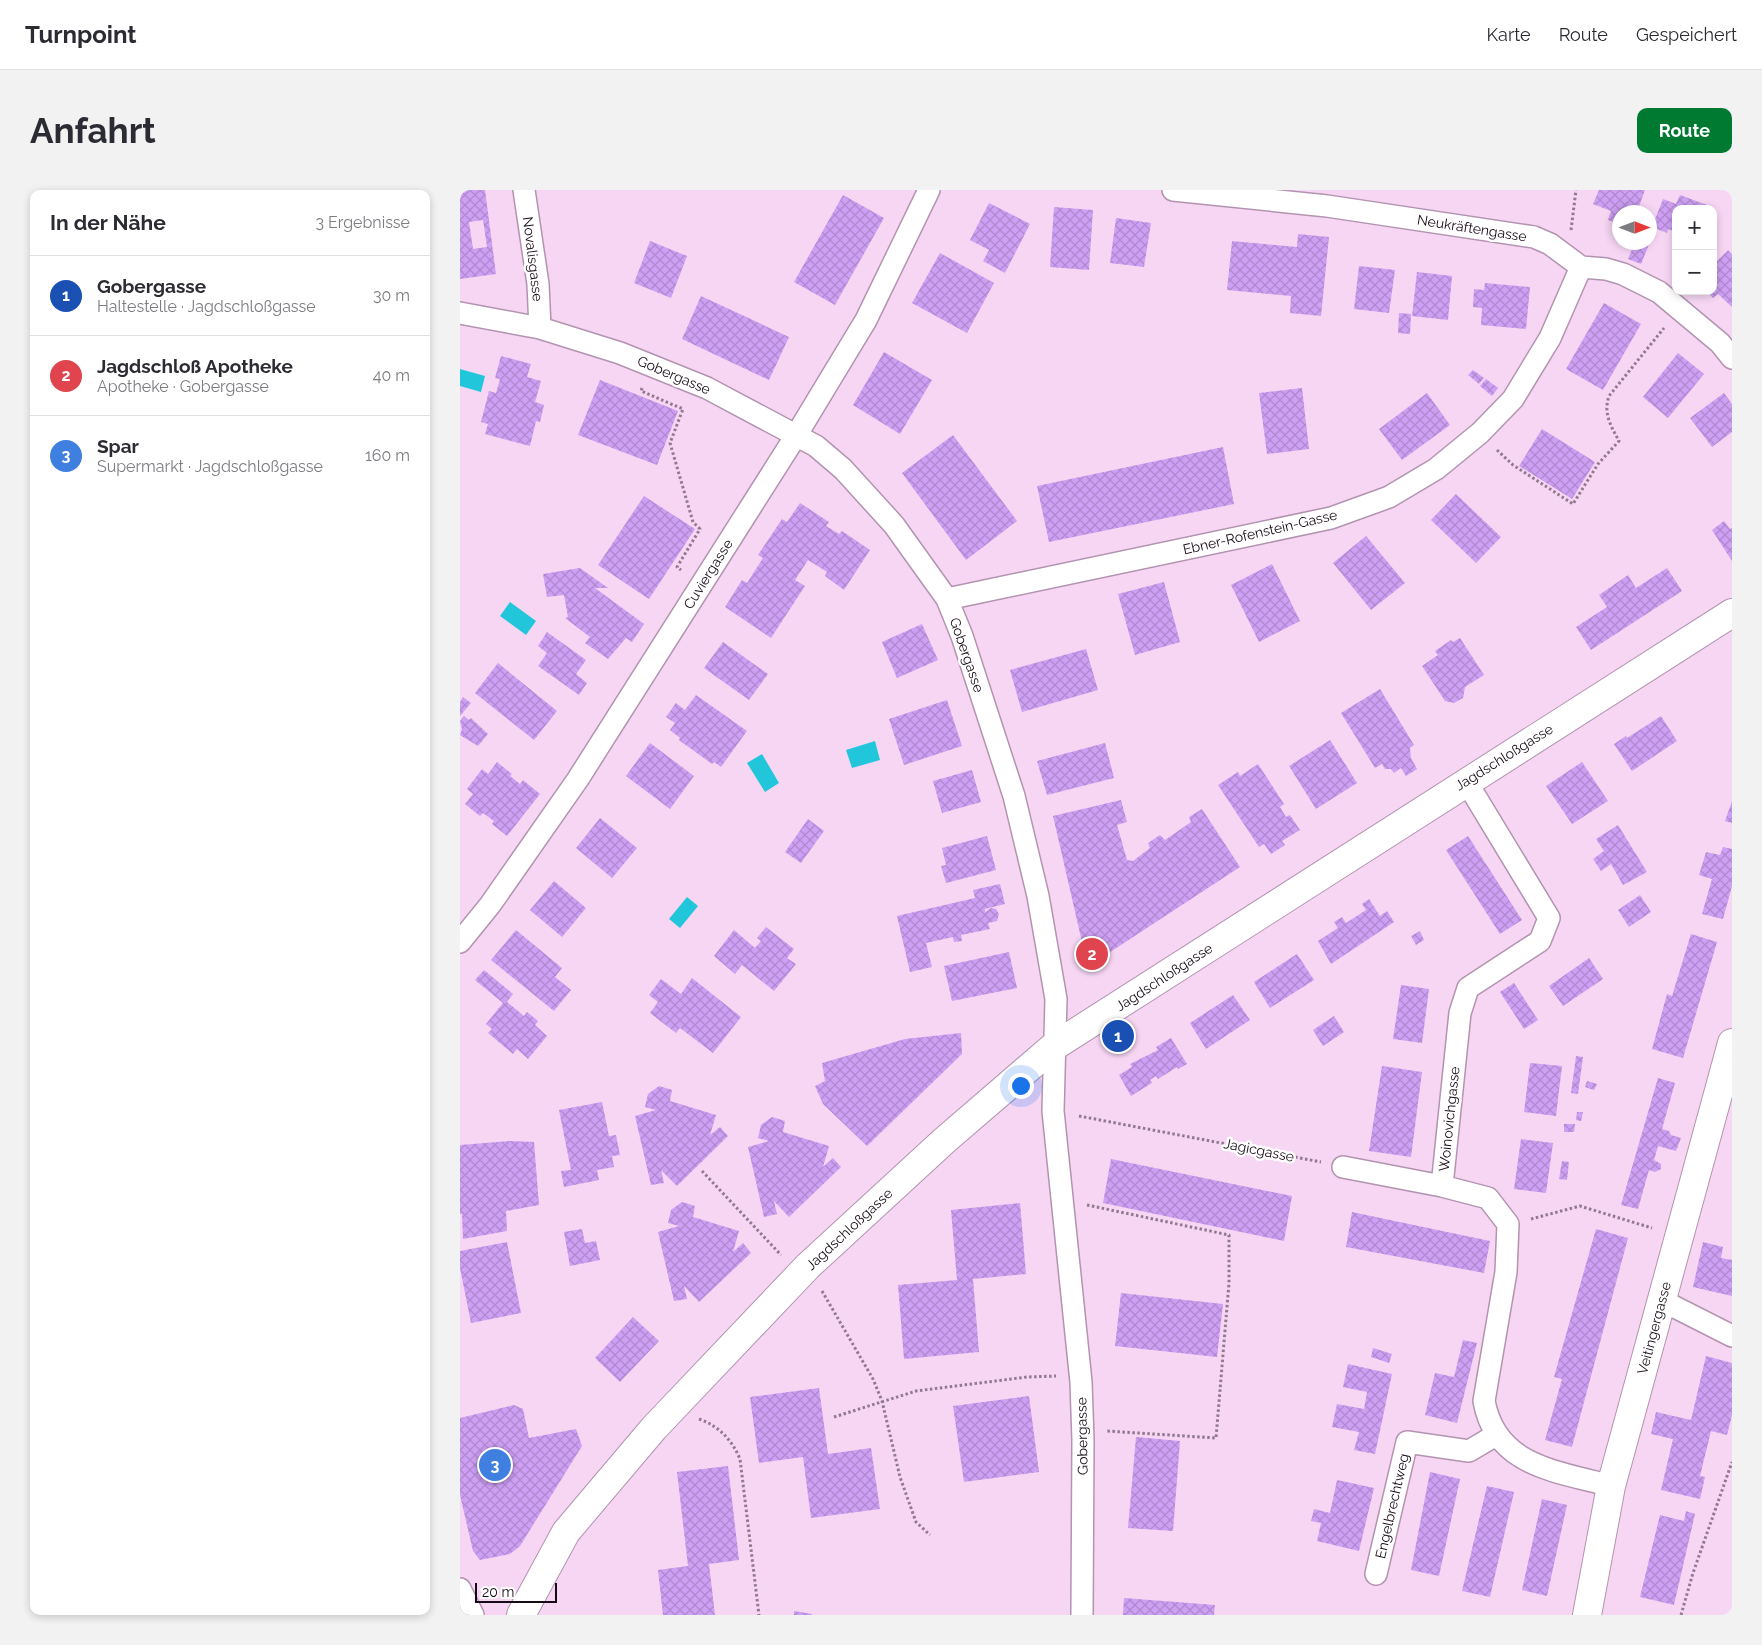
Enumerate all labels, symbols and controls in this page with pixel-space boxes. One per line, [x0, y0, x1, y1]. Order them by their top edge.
text: Turnpoint [25, 20, 137, 49]
text: Karte [1487, 24, 1531, 45]
text: Route [1559, 24, 1608, 45]
text: Gespeichert [1636, 24, 1737, 45]
button: Route [1637, 108, 1732, 153]
text: Anfahrt [30, 110, 156, 151]
north arrow [1612, 205, 1657, 250]
map controls [1672, 205, 1717, 295]
button: + [1672, 205, 1717, 250]
text: In der Nähe [50, 210, 166, 235]
street label: Neukräftengasse [1416, 211, 1528, 245]
text: 3 Ergebnisse [316, 213, 410, 232]
street label: Novalisgasse [520, 216, 546, 302]
button: − [1672, 250, 1717, 295]
text: Gobergasse [97, 275, 206, 297]
text: 1 [62, 286, 70, 305]
text: 30 m [373, 286, 410, 305]
text: Haltestelle · Jagdschloßgasse [97, 297, 316, 316]
street label: Gobergasse [635, 352, 713, 398]
text: Jagdschloß Apotheke [97, 355, 293, 377]
text: 2 [61, 366, 71, 385]
text: 40 m [373, 366, 410, 385]
text: Apotheke · Gobergasse [97, 377, 269, 396]
text: Spar [97, 435, 139, 457]
text: 3 [62, 446, 70, 465]
text: 160 m [365, 446, 410, 465]
text: Supermarkt · Jagdschloßgasse [97, 457, 323, 476]
street label: Ebner-Rofenstein-Gasse [1181, 506, 1339, 558]
street label: Cuviergasse [680, 536, 736, 612]
street label: Gobergasse [947, 616, 987, 694]
street label: Jagdschloßgasse [1452, 721, 1556, 793]
pin: 2 [1076, 935, 1108, 973]
street label: Jagdschloßgasse [1113, 940, 1215, 1014]
pin: 1 [1102, 1017, 1134, 1055]
street label: Woinovichgasse [1436, 1066, 1462, 1172]
your location [1008, 1073, 1034, 1099]
street label: Jagicgasse [1222, 1135, 1296, 1165]
street label: Jagdschloßgasse [803, 1185, 895, 1273]
street label: Veitingergasse [1634, 1280, 1674, 1376]
street label: Gobergasse [1073, 1397, 1091, 1475]
pin: 3 [479, 1446, 511, 1484]
street label: Engelbrechtweg [1372, 1452, 1412, 1560]
scale bar [475, 1580, 558, 1603]
text: 20 m [482, 1584, 514, 1600]

